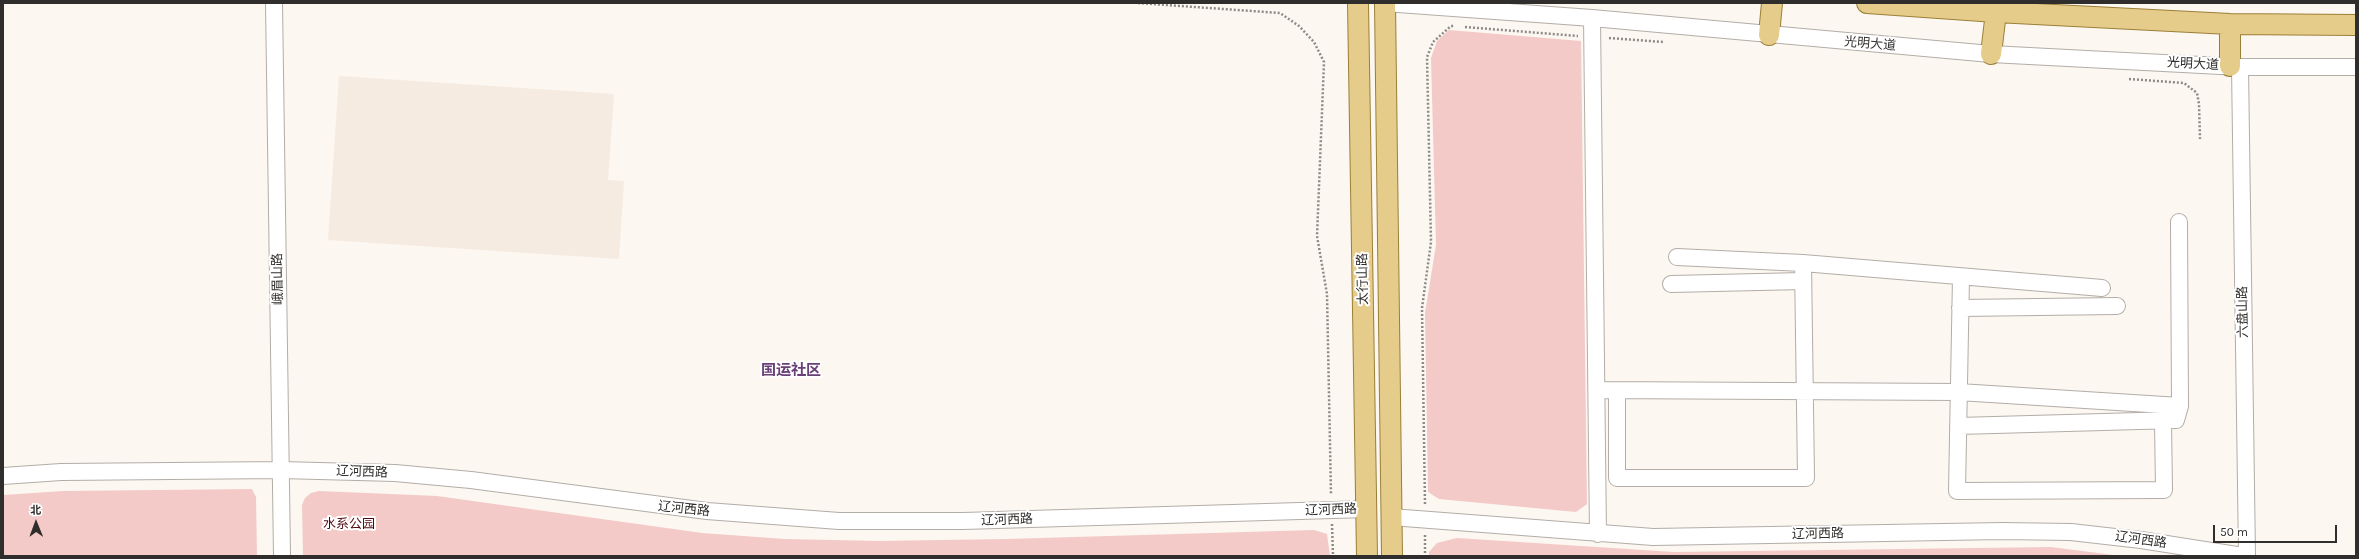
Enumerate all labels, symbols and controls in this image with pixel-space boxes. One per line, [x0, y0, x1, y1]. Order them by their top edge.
street label: 光明大道 [1843, 34, 1897, 54]
street label: 光明大道 [2167, 55, 2219, 73]
street label: 峨眉山路 [270, 253, 286, 305]
street label: 太行山路 [1355, 253, 1371, 305]
street label: 六盘山路 [2235, 286, 2251, 338]
district label: 国运社区 [761, 362, 821, 380]
street label: 辽河西路 [336, 463, 388, 481]
street label: 辽河西路 [657, 499, 711, 519]
street label: 辽河西路 [1305, 501, 1357, 519]
north arrow [16, 503, 56, 543]
text: 北 [30, 504, 41, 517]
street label: 辽河西路 [981, 511, 1033, 529]
park label: 水系公园 [323, 516, 375, 532]
scale bar [2215, 517, 2339, 543]
text: 50 m [2220, 525, 2248, 539]
street label: 辽河西路 [1792, 526, 1844, 542]
street label: 辽河西路 [2114, 529, 2168, 551]

